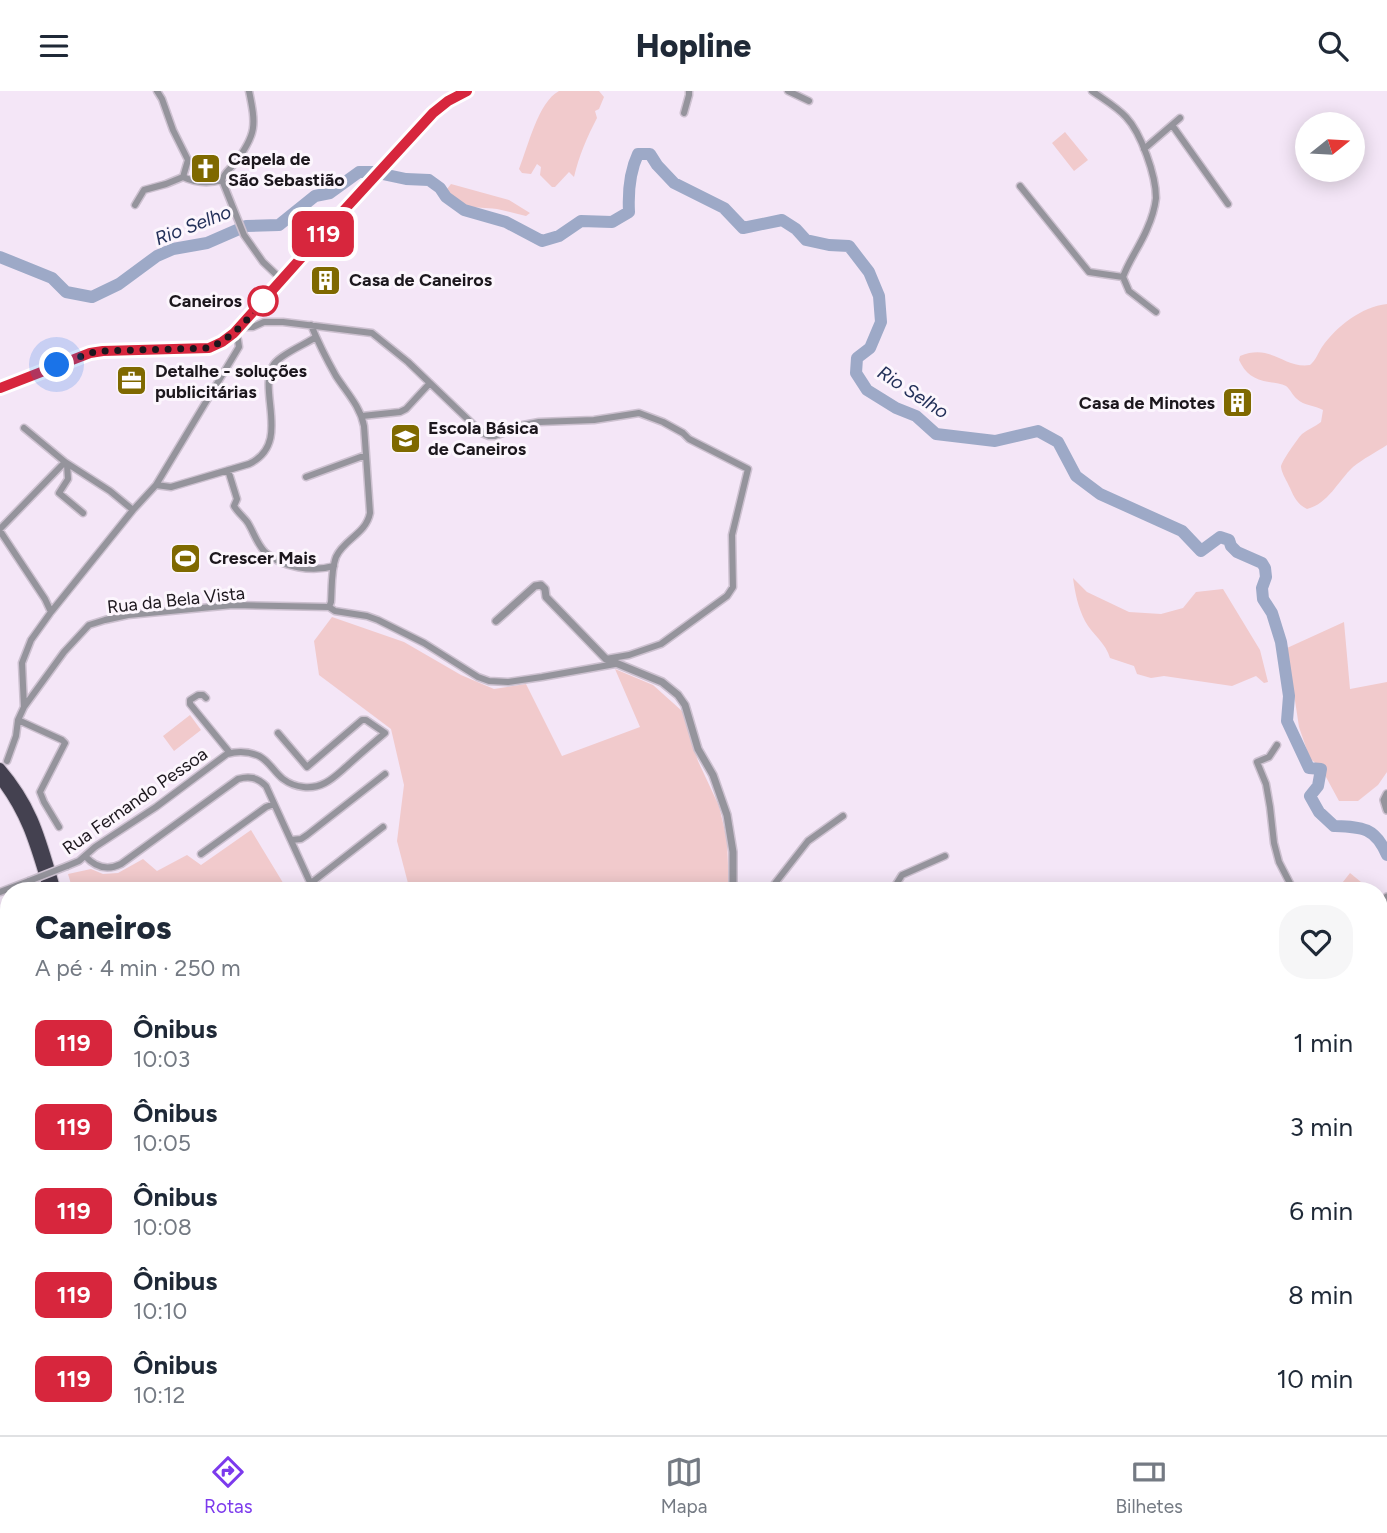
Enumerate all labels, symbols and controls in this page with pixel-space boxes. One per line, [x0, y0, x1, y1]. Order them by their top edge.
icon: menu [35, 27, 73, 65]
text: Hopline [636, 27, 751, 65]
icon: search [1314, 27, 1352, 65]
north arrow [1295, 112, 1365, 182]
map controls [1295, 112, 1365, 182]
place label: Capela de São Sebastião [228, 148, 345, 191]
church icon: Capela de São Sebastião [188, 152, 222, 186]
water label: Rio Selho [152, 200, 234, 250]
line badge: 119 [283, 211, 363, 257]
text: 119 [306, 219, 340, 248]
building icon: Casa de Caneiros [309, 263, 343, 297]
place label: Casa de Caneiros [349, 269, 493, 291]
marker: Caneiros [248, 286, 278, 316]
place label: Caneiros [169, 290, 243, 312]
your location [39, 347, 74, 382]
place label: Detalhe - soluções publicitárias [155, 360, 308, 403]
water label: Rio Selho [873, 361, 953, 423]
office icon: Detalhe - soluções publicitárias [115, 364, 149, 398]
building icon: Casa de Minotes [1221, 386, 1255, 420]
place label: Casa de Minotes [1079, 392, 1216, 414]
place label: Escola Básica de Caneiros [428, 417, 539, 460]
school or university icon: Escola Básica de Caneiros [388, 421, 422, 455]
sports icon: Crescer Mais [169, 541, 203, 575]
place label: Crescer Mais [209, 547, 317, 569]
street label: Rua da Bela Vista [106, 582, 246, 618]
street label: Rua Fernando Pessoa [58, 743, 212, 859]
button: heart [1279, 905, 1353, 979]
text: Caneiros [35, 908, 171, 947]
text: A pé · 4 min · 250 m [35, 954, 241, 982]
text: Ônibus [133, 1013, 217, 1045]
text: 1 min [1293, 1027, 1353, 1059]
text: 119 [56, 1028, 91, 1057]
text: 10:03 [133, 1045, 190, 1073]
text: Ônibus [133, 1097, 217, 1129]
text: 3 min [1290, 1111, 1353, 1143]
text: 119 [56, 1112, 91, 1141]
text: 10:05 [133, 1129, 191, 1157]
text: Ônibus [133, 1181, 217, 1213]
text: 6 min [1289, 1195, 1353, 1227]
text: 119 [56, 1196, 91, 1225]
text: 10:08 [133, 1213, 192, 1241]
text: Ônibus [133, 1265, 217, 1297]
text: 8 min [1288, 1279, 1353, 1311]
text: 119 [56, 1280, 91, 1309]
text: 10:10 [133, 1297, 187, 1325]
text: Ônibus [133, 1349, 217, 1381]
text: 10 min [1277, 1363, 1353, 1395]
text: 119 [56, 1364, 91, 1393]
text: 10:12 [133, 1381, 185, 1409]
tab: Rotas [204, 1453, 253, 1518]
tab: Mapa [661, 1453, 707, 1518]
tab: Bilhetes [1115, 1453, 1183, 1518]

